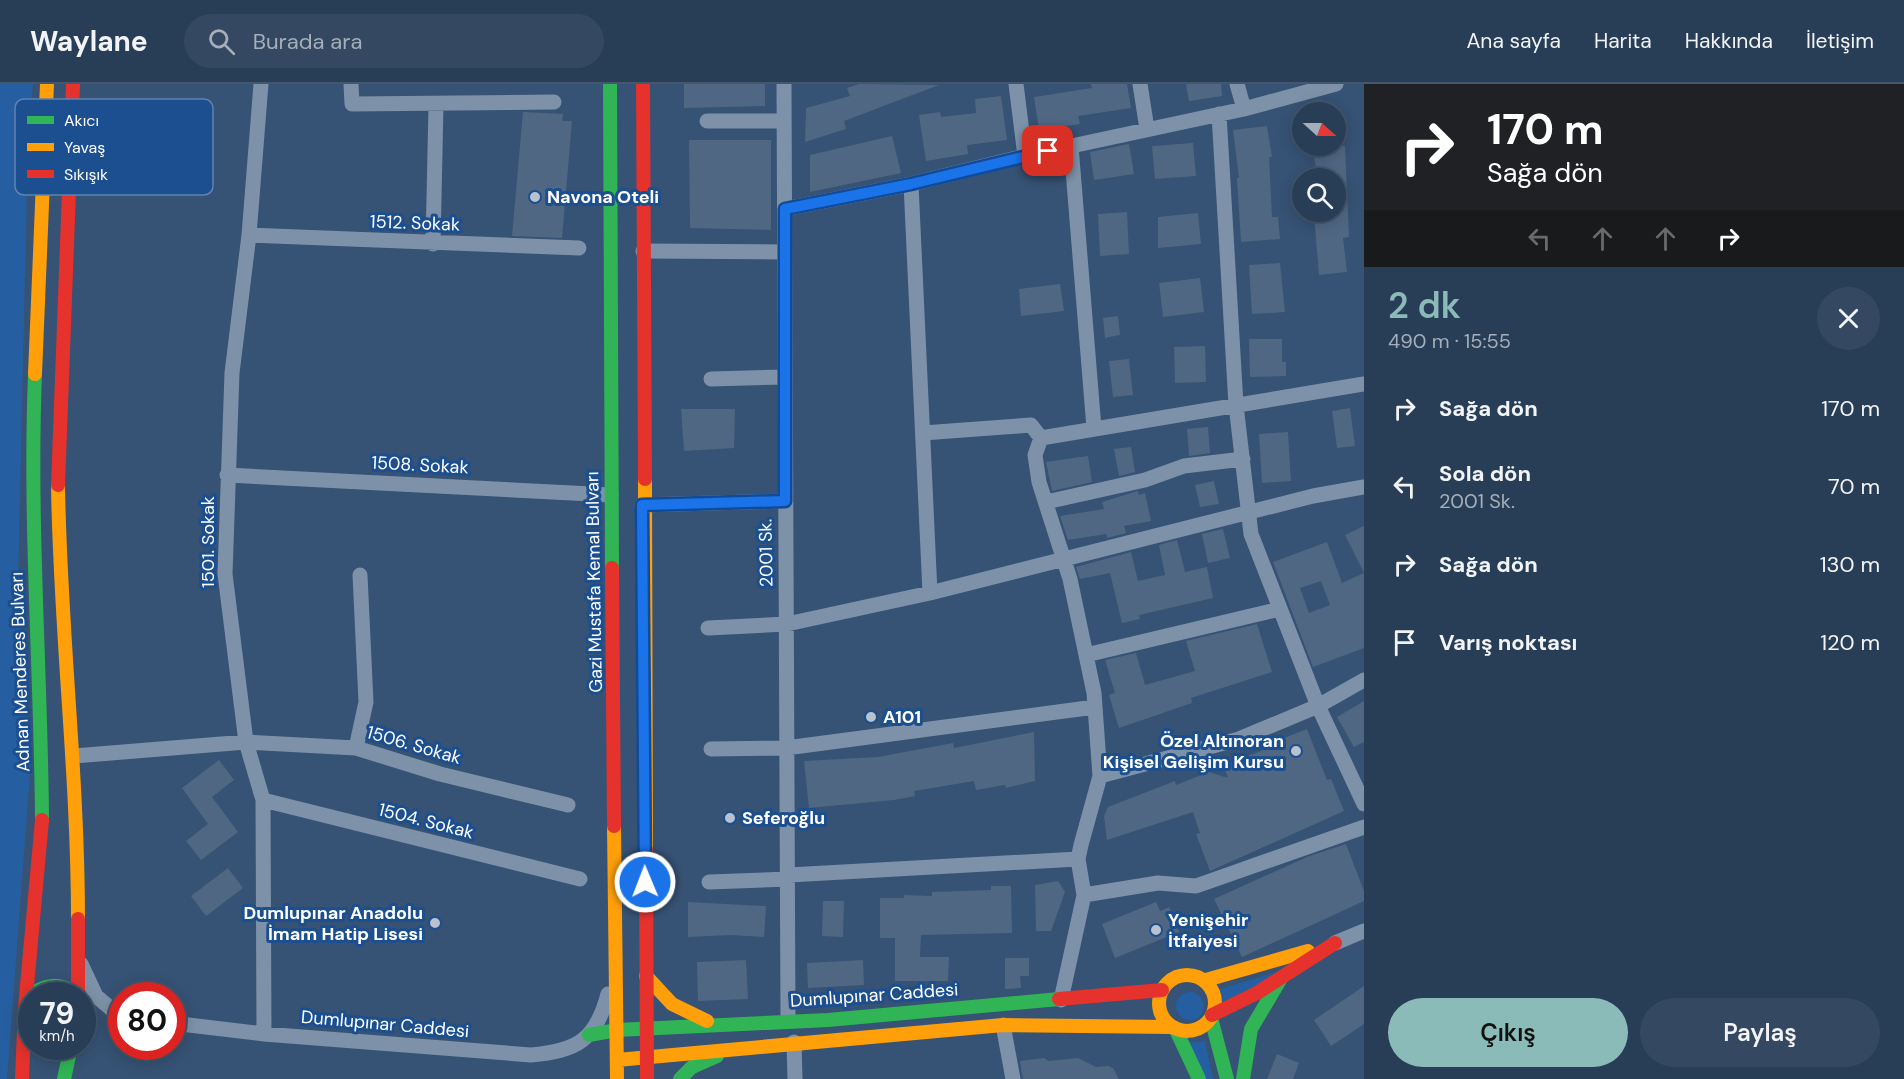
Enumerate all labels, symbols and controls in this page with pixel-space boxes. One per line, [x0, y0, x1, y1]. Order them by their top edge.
search box [184, 14, 604, 68]
text: Waylane [30, 23, 148, 60]
icon: search [205, 25, 238, 58]
text: Burada ara [253, 27, 362, 56]
text: Ana sayfa [1466, 27, 1561, 55]
text: Harita [1594, 27, 1652, 55]
text: Hakkında [1685, 27, 1773, 55]
text: İletişim [1806, 27, 1874, 55]
legend [15, 99, 213, 195]
north arrow [1292, 102, 1346, 156]
map controls [1292, 102, 1346, 222]
text: 170 m [1487, 102, 1604, 157]
icon: right [1388, 108, 1466, 186]
text: Akıcı [64, 110, 99, 131]
pin [1022, 125, 1073, 176]
icon: arrive [1031, 134, 1064, 167]
text: Yavaş [64, 137, 105, 158]
text: Sağa dön [1487, 155, 1603, 190]
text: Sıkışık [64, 164, 108, 185]
button: search [1292, 168, 1346, 222]
place label: Navona Oteli [547, 185, 659, 209]
marker: Navona Oteli [528, 190, 542, 204]
street label: 1512. Sokak [370, 209, 460, 237]
icon: left [1523, 222, 1556, 255]
icon: ahead [1586, 222, 1619, 255]
icon: ahead [1649, 222, 1682, 255]
icon: right [1712, 222, 1745, 255]
text: 2 dk [1388, 282, 1461, 329]
button: close [1817, 287, 1880, 350]
text: 490 m · 15:55 [1388, 328, 1511, 354]
icon: right [1388, 392, 1421, 425]
text: Sağa dön [1439, 394, 1538, 423]
text: 170 m [1821, 394, 1880, 423]
street label: 1508. Sokak [371, 450, 469, 480]
text: Sola dön [1439, 459, 1531, 488]
icon: left [1388, 470, 1421, 503]
street label: Gazi Mustafa Kemal Bulvarı [580, 471, 608, 693]
text: 70 m [1828, 472, 1880, 501]
text: 2001 Sk. [1439, 488, 1515, 514]
street label: 1501. Sokak [196, 496, 220, 588]
street label: 2001 Sk. [753, 519, 779, 587]
icon: right [1388, 548, 1421, 581]
text: Sağa dön [1439, 550, 1538, 579]
text: 130 m [1820, 550, 1880, 579]
street label: Adnan Menderes Bulvarı [5, 572, 35, 772]
icon: arrive [1388, 626, 1421, 659]
text: Varış noktası [1439, 628, 1577, 657]
text: 120 m [1820, 628, 1880, 657]
place label: A101 [883, 705, 921, 729]
marker: A101 [864, 710, 878, 724]
street label: 1506. Sokak [364, 720, 464, 770]
place label: Özel Altınoran Kişisel Gelişim Kursu [1103, 729, 1284, 774]
marker: Özel Altınoran Kişisel Gelişim Kursu [1289, 744, 1303, 758]
street label: 1504. Sokak [376, 798, 476, 844]
place label: Seferoğlu [742, 806, 825, 830]
marker: Seferoğlu [723, 811, 737, 825]
position arrow [613, 850, 677, 914]
place label: Dumlupınar Anadolu İmam Hatip Lisesi [243, 901, 423, 946]
place label: Yenişehir İtfaiyesi [1168, 908, 1248, 953]
marker: Dumlupınar Anadolu İmam Hatip Lisesi [428, 916, 442, 930]
marker: Yenişehir İtfaiyesi [1149, 923, 1163, 937]
street label: Dumlupınar Caddesi [789, 977, 959, 1013]
speed limit sign: 80 [108, 982, 186, 1060]
text: 79 [40, 994, 74, 1033]
button: Çıkış [1388, 998, 1628, 1067]
button: Paylaş [1640, 998, 1880, 1067]
street label: Dumlupınar Caddesi [300, 1005, 470, 1043]
text: km/h [39, 1026, 75, 1046]

